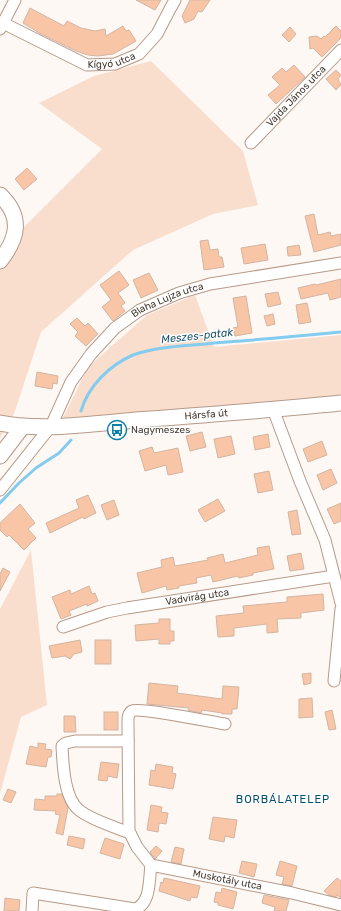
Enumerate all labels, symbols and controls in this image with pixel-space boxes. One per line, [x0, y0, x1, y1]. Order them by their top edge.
street label: Kígyó utca [87, 50, 137, 71]
street label: Vajda János utca [264, 63, 328, 129]
street label: Blaha Lujza utca [129, 280, 205, 320]
water label: Meszes-patak [160, 326, 234, 346]
street label: Hársfa út [184, 407, 228, 422]
bus stop icon: Nagymeszes [106, 419, 128, 441]
place label: Nagymeszes [131, 424, 190, 436]
street label: Vadvirág utca [165, 586, 230, 608]
district label: BORBÁLATELEP [236, 793, 330, 806]
street label: Muskotály utca [192, 867, 263, 893]

